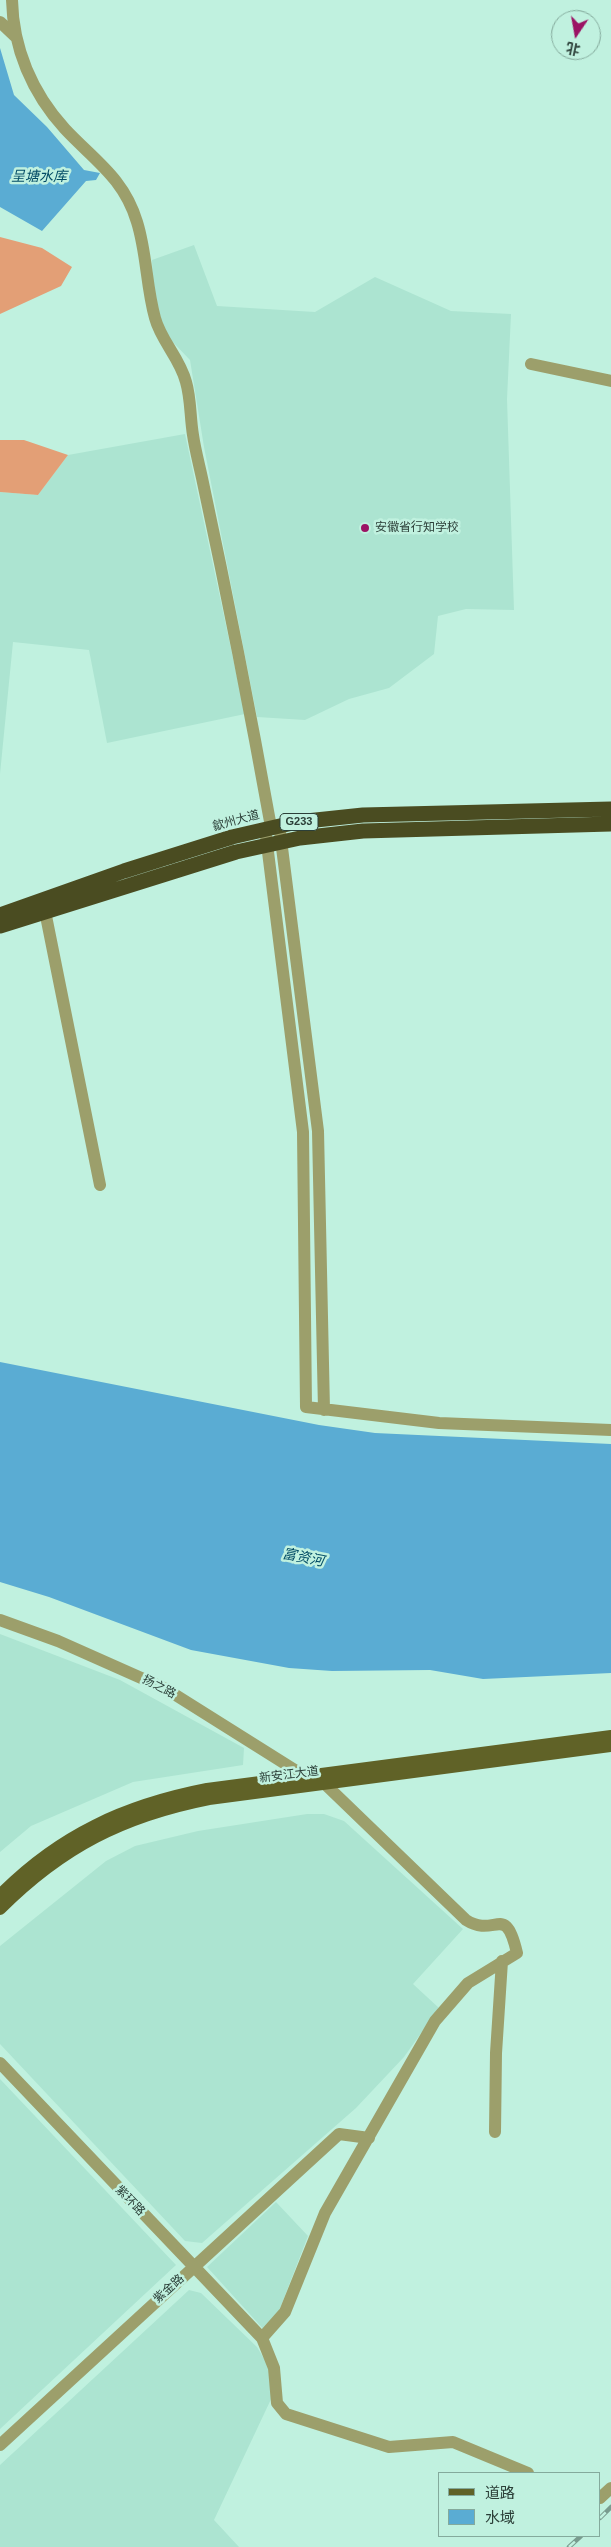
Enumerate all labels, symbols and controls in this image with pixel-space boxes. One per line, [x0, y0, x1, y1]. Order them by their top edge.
north arrow [551, 10, 601, 60]
text: 北 [565, 39, 582, 58]
water label: 呈塘水库 [11, 169, 67, 185]
place label: 安徽省行知学校 [375, 521, 459, 535]
marker: 安徽省行知学校 [359, 522, 371, 534]
street label: 歙州大道 [211, 808, 261, 834]
road number: G233 [280, 814, 318, 830]
water label: 富资河 [281, 1546, 325, 1570]
street label: 扬之路 [140, 1672, 178, 1702]
street label: 新安江大道 [258, 1764, 320, 1786]
street label: 紫环路 [112, 2183, 148, 2219]
street label: 紫金路 [151, 2272, 187, 2306]
legend [438, 2472, 601, 2537]
text: 道路 [485, 2484, 515, 2501]
text: 水域 [485, 2509, 515, 2526]

